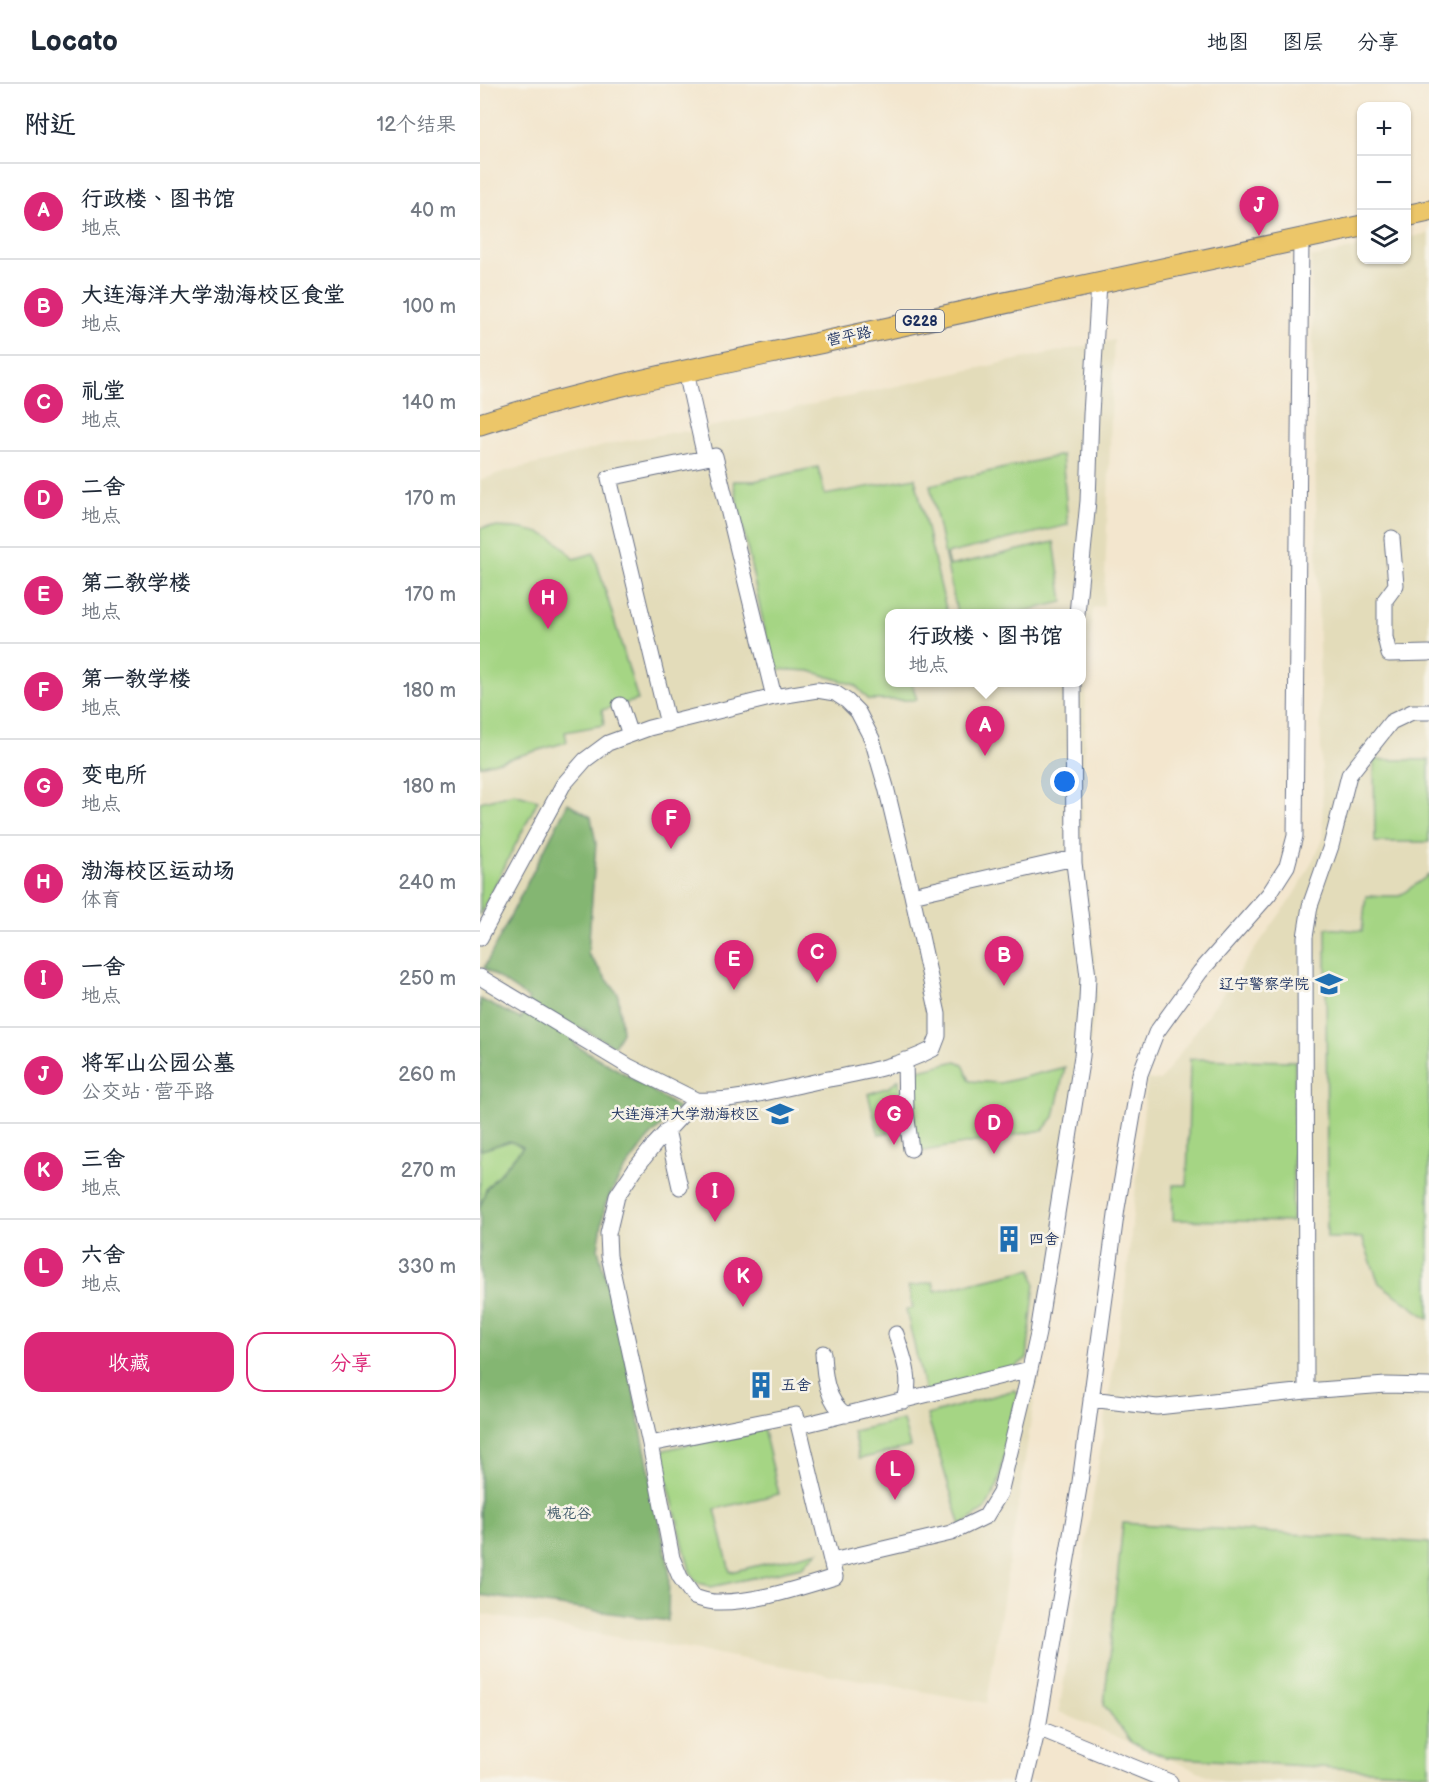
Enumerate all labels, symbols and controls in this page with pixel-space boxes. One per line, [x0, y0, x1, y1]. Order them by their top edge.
text: Locato [30, 25, 118, 58]
text: 地图 [1207, 30, 1249, 55]
text: 图层 [1282, 30, 1324, 55]
text: 分享 [1357, 30, 1399, 55]
map controls [1357, 102, 1411, 264]
button: + [1357, 102, 1411, 156]
text: 附近 [24, 110, 76, 141]
text: 12个结果 [376, 113, 456, 137]
button: − [1357, 156, 1411, 210]
text: 行政楼、图书馆 [81, 186, 235, 213]
pin: J [1240, 186, 1278, 236]
text: A [37, 199, 50, 223]
text: 40 m [410, 199, 456, 223]
button: layers [1357, 210, 1411, 264]
text: 地点 [81, 216, 121, 240]
text: 大连海洋大学渤海校区食堂 [81, 282, 345, 309]
text: B [36, 295, 51, 319]
text: 100 m [403, 295, 456, 319]
road number: G228 [896, 310, 944, 332]
text: 地点 [81, 312, 121, 336]
street label: 营平路 [825, 323, 873, 350]
text: 礼堂 [81, 378, 125, 405]
text: C [36, 391, 51, 415]
text: 140 m [402, 391, 456, 415]
text: 地点 [81, 408, 121, 432]
text: 二舍 [81, 474, 125, 501]
text: D [37, 487, 50, 511]
text: 170 m [405, 487, 456, 511]
text: 地点 [81, 504, 121, 528]
text: 第二教学楼 [81, 570, 191, 597]
pin: H [528, 580, 568, 629]
text: E [37, 583, 50, 607]
text: 170 m [405, 583, 456, 607]
text: 地点 [81, 600, 121, 624]
popup [885, 609, 1086, 687]
text: 行政楼、图书馆 [908, 623, 1063, 650]
text: 地点 [908, 653, 948, 677]
text: 第一教学楼 [81, 666, 191, 693]
text: F [37, 679, 50, 703]
text: 180 m [403, 679, 456, 703]
text: 地点 [81, 696, 121, 720]
pin: A [966, 706, 1004, 756]
text: 变电所 [81, 762, 147, 789]
your location [1050, 767, 1079, 796]
text: G [36, 775, 51, 799]
text: 180 m [403, 775, 456, 799]
text: 地点 [81, 792, 121, 816]
pin: F [652, 800, 690, 849]
text: 渤海校区运动场 [81, 858, 235, 885]
text: H [36, 871, 51, 895]
text: 240 m [399, 871, 456, 895]
text: 体育 [81, 888, 121, 912]
pin: C [798, 934, 836, 983]
pin: B [984, 936, 1024, 986]
pin: E [714, 940, 754, 990]
text: 一舍 [81, 954, 125, 981]
text: I [40, 967, 47, 991]
text: 250 m [399, 967, 456, 991]
school or university icon: 辽宁警察学院 [1314, 969, 1344, 999]
place label: 辽宁警察学院 [1219, 975, 1309, 994]
text: 地点 [81, 984, 121, 1008]
text: 将军山公园公墓 [81, 1050, 235, 1077]
text: J [38, 1063, 49, 1087]
text: 260 m [398, 1063, 456, 1087]
text: 公交站 · 营平路 [81, 1080, 214, 1104]
pin: G [874, 1096, 914, 1145]
school or university icon: 大连海洋大学渤海校区 [765, 1099, 795, 1129]
pin: D [974, 1104, 1014, 1154]
place label: 大连海洋大学渤海校区 [610, 1105, 760, 1124]
text: 三舍 [81, 1146, 125, 1173]
text: K [37, 1159, 50, 1183]
text: 270 m [401, 1159, 456, 1183]
pin: I [696, 1172, 734, 1222]
text: 地点 [81, 1176, 121, 1200]
building icon: 四舍 [994, 1224, 1024, 1254]
place label: 四舍 [1029, 1230, 1059, 1249]
text: 六舍 [81, 1242, 125, 1269]
text: L [38, 1255, 49, 1279]
text: 330 m [398, 1255, 456, 1279]
pin: K [724, 1258, 762, 1307]
text: 地点 [81, 1272, 121, 1296]
button: 收藏 [24, 1332, 234, 1392]
button: 分享 [246, 1332, 456, 1392]
building icon: 五舍 [746, 1370, 776, 1400]
place label: 五舍 [781, 1376, 811, 1395]
pin: L [876, 1450, 914, 1500]
park label: 槐花谷 [546, 1504, 592, 1523]

